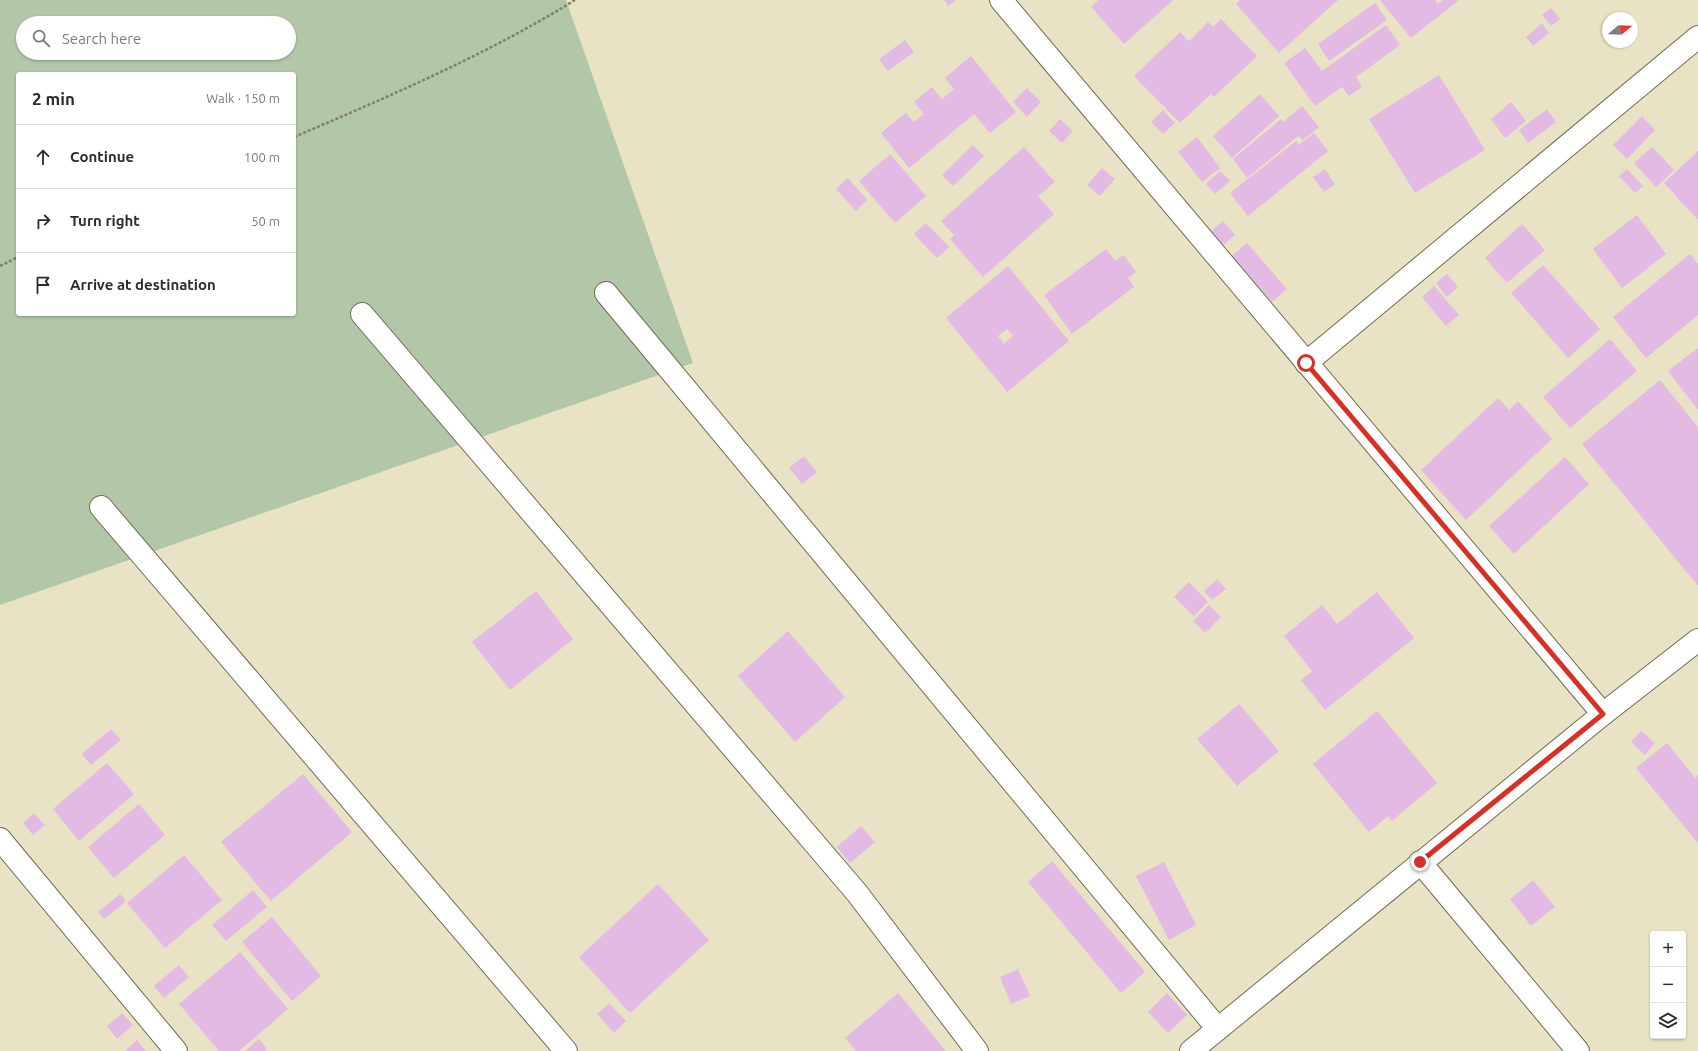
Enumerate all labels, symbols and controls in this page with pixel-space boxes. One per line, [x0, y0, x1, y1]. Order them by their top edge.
north arrow [1602, 12, 1638, 48]
search box [16, 16, 296, 60]
icon: search [30, 27, 52, 49]
text: Search here [62, 30, 141, 47]
text: 2 min [32, 89, 75, 108]
text: Walk · 150 m [206, 91, 280, 105]
icon: ahead [32, 146, 54, 168]
text: Continue [70, 148, 134, 165]
text: 100 m [244, 150, 280, 164]
icon: right [32, 210, 54, 232]
text: Turn right [70, 212, 140, 229]
text: 50 m [251, 214, 280, 228]
icon: arrive [32, 274, 54, 296]
text: Arrive at destination [70, 276, 216, 293]
route start [1297, 354, 1315, 372]
route end [1411, 853, 1429, 871]
map controls [1650, 931, 1686, 1039]
button: + [1650, 931, 1686, 967]
button: − [1650, 967, 1686, 1003]
button: layers [1650, 1003, 1686, 1039]

